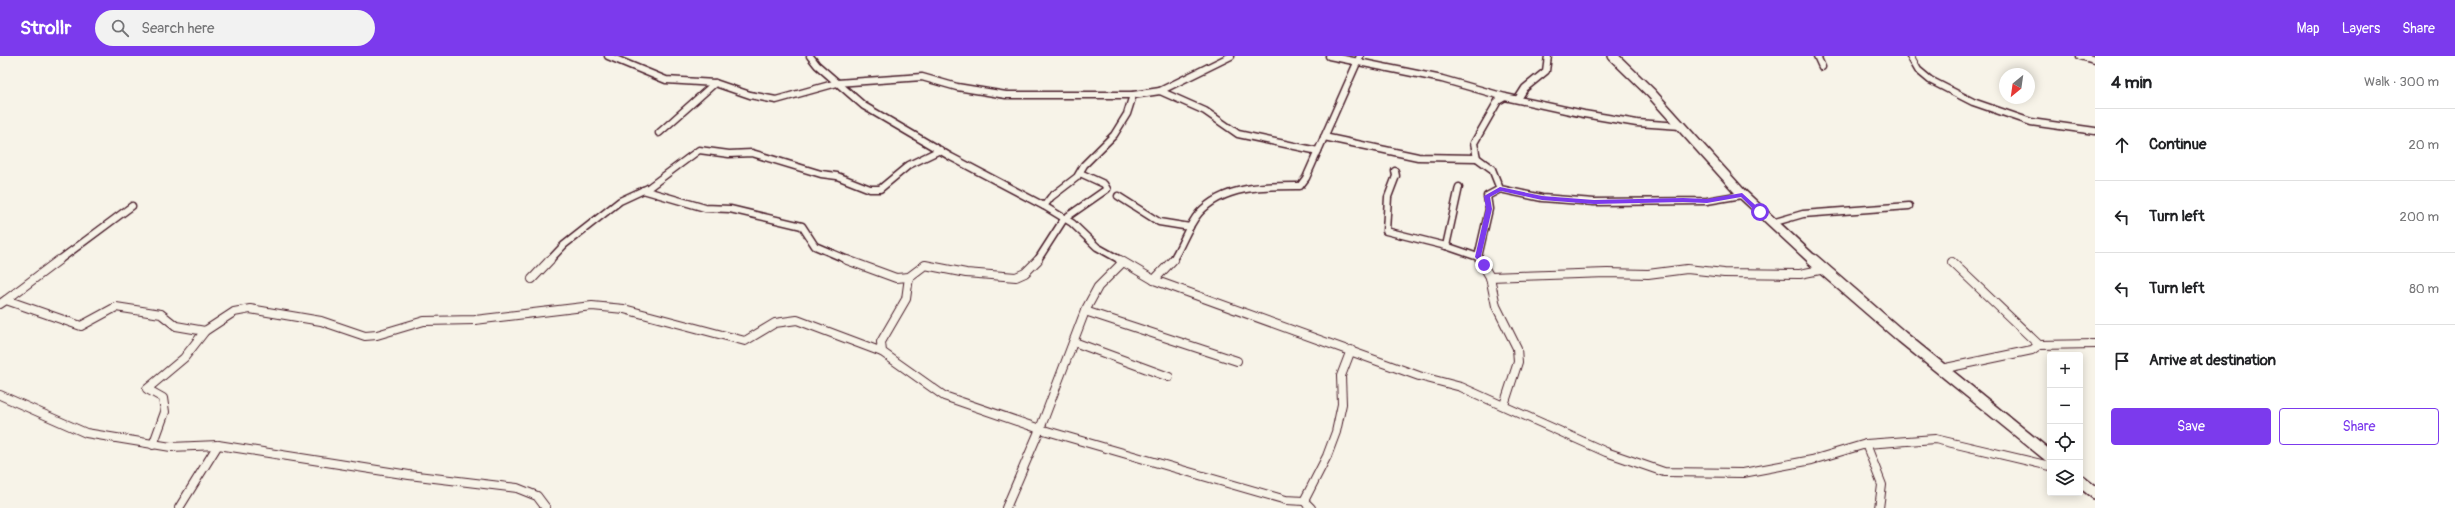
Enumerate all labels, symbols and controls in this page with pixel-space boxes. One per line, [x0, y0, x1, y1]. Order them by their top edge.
search box [95, 10, 375, 46]
text: Strollr [20, 16, 71, 40]
icon: search [109, 17, 131, 39]
text: Search here [141, 19, 214, 38]
text: Map [2297, 20, 2320, 37]
text: Layers [2342, 20, 2380, 37]
text: Share [2402, 20, 2435, 37]
north arrow [1999, 68, 2035, 104]
text: 4 min [2111, 72, 2152, 93]
text: Walk · 300 m [2364, 74, 2439, 90]
icon: ahead [2111, 134, 2133, 156]
text: Continue [2149, 135, 2207, 154]
text: 20 m [2408, 137, 2439, 153]
route start [1751, 203, 1769, 221]
icon: left [2111, 206, 2133, 228]
text: Turn left [2149, 207, 2205, 226]
text: 200 m [2400, 209, 2439, 225]
route end [1475, 256, 1493, 274]
icon: left [2111, 278, 2133, 300]
text: Turn left [2149, 279, 2205, 298]
text: 80 m [2409, 281, 2439, 297]
icon: arrive [2111, 350, 2133, 372]
text: Arrive at destination [2149, 351, 2276, 370]
map controls [2047, 352, 2083, 496]
button: + [2047, 352, 2083, 388]
button: − [2047, 388, 2083, 424]
button: Save [2111, 408, 2271, 445]
button: Share [2279, 408, 2439, 445]
button: locate [2047, 424, 2083, 460]
button: layers [2047, 460, 2083, 496]

